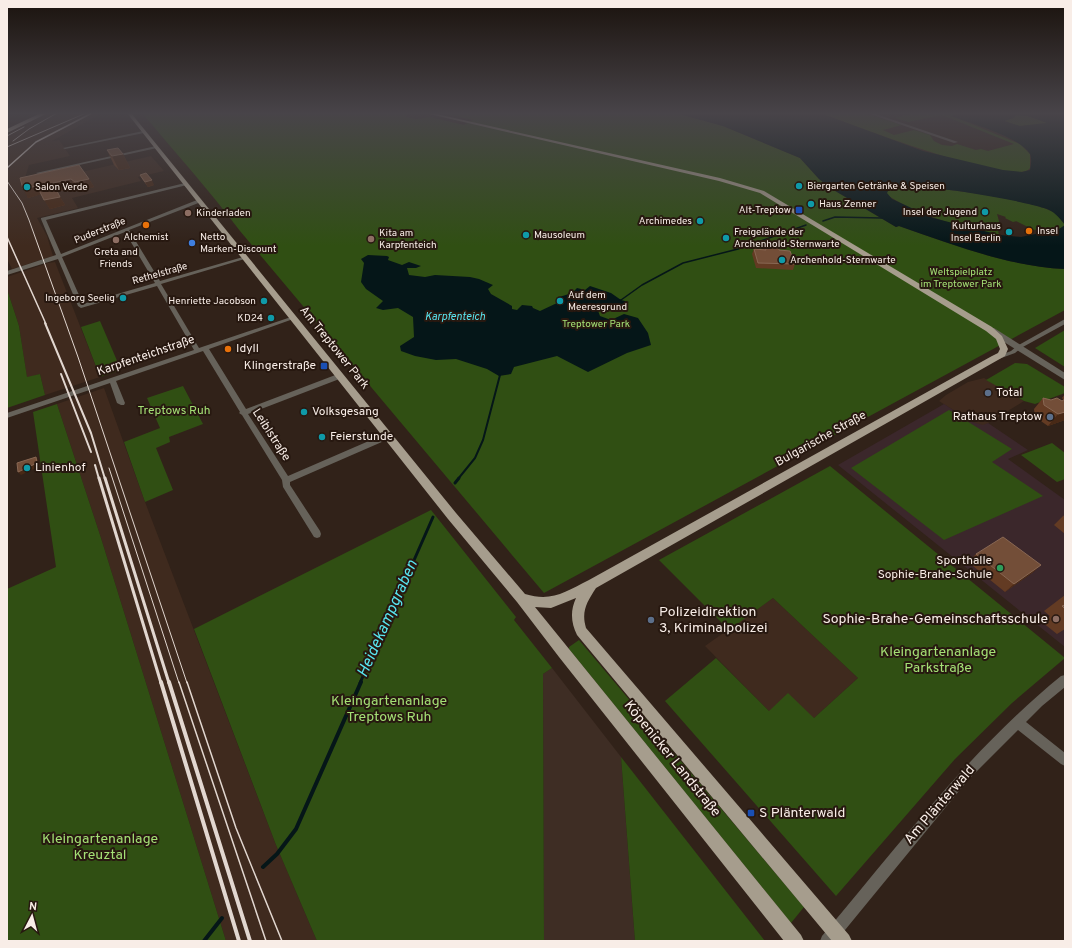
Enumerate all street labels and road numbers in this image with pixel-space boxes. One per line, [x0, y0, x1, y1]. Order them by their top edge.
street label: Puderstraße [72, 215, 128, 247]
street label: Rethelstraße [131, 260, 189, 288]
street label: Am Treptower Park [296, 303, 372, 393]
street label: Karpfenteichstraße [95, 332, 197, 380]
street label: Leiblstraße [248, 406, 294, 464]
street label: Bulgarische Straße [773, 407, 869, 471]
street label: Köpenicker Landstraße [620, 697, 724, 821]
street label: Am Plänterwald [901, 762, 979, 848]

